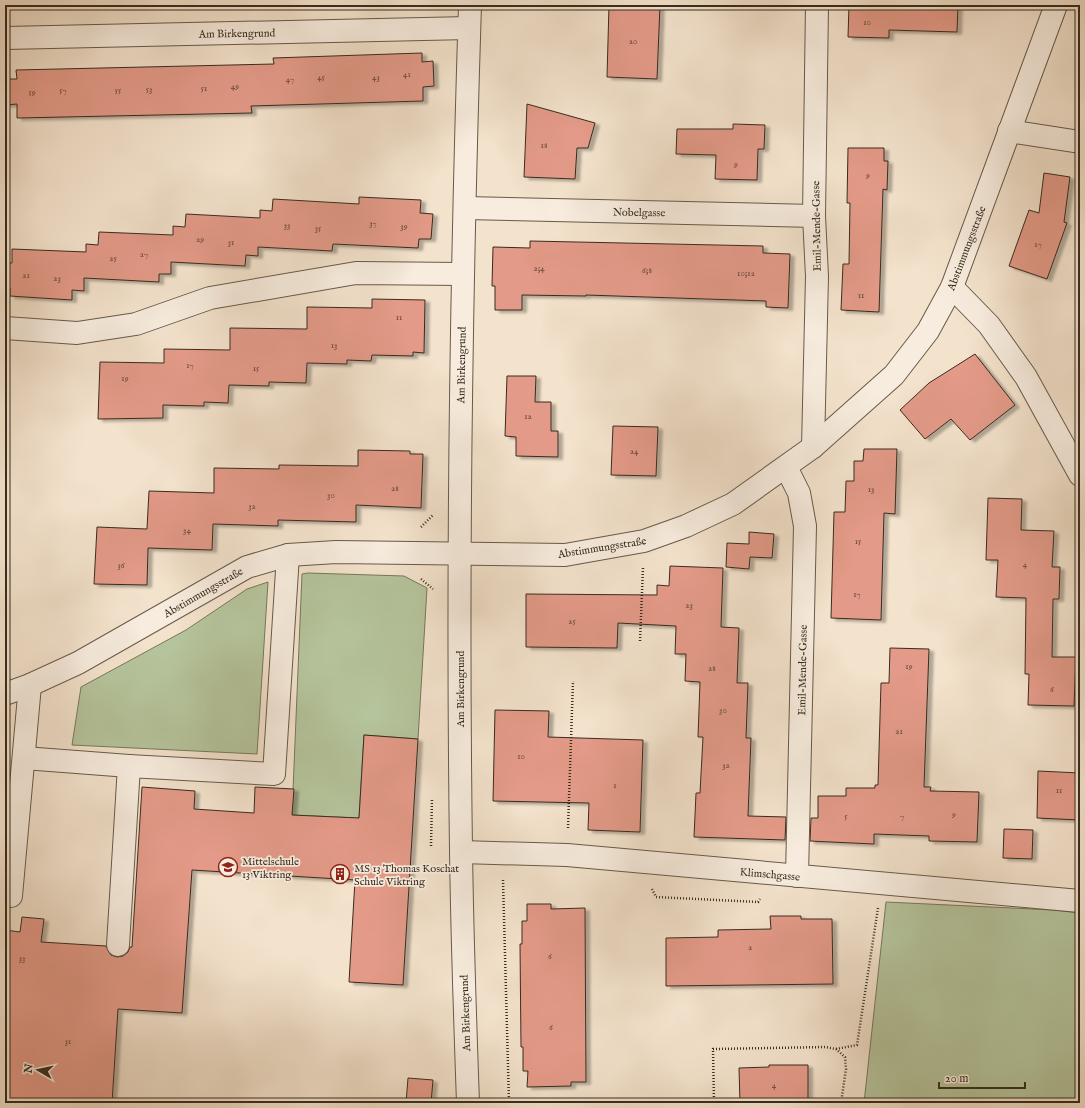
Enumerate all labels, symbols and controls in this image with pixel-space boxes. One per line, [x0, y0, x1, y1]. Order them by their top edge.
house number: 10 [863, 17, 871, 28]
street label: Am Birkengrund [198, 26, 276, 42]
house number: 20 [629, 36, 637, 47]
house number: 41 [403, 69, 411, 80]
house number: 45 [317, 72, 326, 83]
house number: 43 [372, 72, 380, 83]
house number: 47 [286, 74, 294, 85]
house number: 49 [231, 81, 239, 92]
house number: 51 [201, 83, 207, 94]
house number: 53 [146, 84, 152, 95]
house number: 57 [59, 85, 67, 96]
house number: 55 [115, 85, 122, 96]
house number: 59 [28, 87, 36, 98]
house number: 18 [541, 140, 548, 151]
house number: 9 [733, 159, 738, 170]
house number: 9 [865, 170, 870, 181]
street label: Emil-Mende-Gasse [809, 181, 825, 271]
street label: Abstimmungsstraße [944, 204, 989, 294]
street label: Nobelgasse [613, 206, 665, 220]
house number: 37 [369, 218, 377, 229]
house number: 33 [284, 220, 290, 231]
house number: 39 [400, 221, 408, 232]
house number: 35 [315, 223, 322, 234]
house number: 29 [196, 234, 204, 245]
house number: 31 [228, 237, 234, 248]
house number: 17 [1034, 239, 1042, 250]
house number: 27 [140, 249, 148, 260]
house number: 25 [109, 253, 117, 264]
house number: 2;4 [533, 263, 545, 274]
house number: 6;8 [642, 265, 652, 276]
house number: 10;12 [737, 268, 755, 279]
house number: 21 [22, 270, 30, 281]
house number: 23 [53, 273, 61, 284]
house number: 11 [858, 290, 864, 301]
house number: 11 [396, 312, 402, 323]
street label: Am Birkengrund [454, 326, 470, 404]
house number: 13 [331, 340, 337, 351]
house number: 17 [186, 360, 194, 371]
house number: 15 [253, 363, 260, 374]
house number: 19 [121, 373, 129, 384]
house number: 12 [524, 411, 532, 422]
house number: 24 [630, 446, 639, 457]
house number: 28 [391, 483, 399, 494]
house number: 13 [868, 484, 874, 495]
house number: 30 [327, 490, 335, 501]
house number: 32 [248, 501, 256, 512]
house number: 34 [183, 525, 191, 536]
street label: Abstimmungsstraße [556, 534, 647, 562]
house number: 15 [855, 536, 862, 547]
house number: 4 [1023, 559, 1028, 570]
house number: 36 [117, 560, 125, 571]
street label: Abstimmungsstraße [160, 564, 246, 622]
house number: 17 [853, 589, 861, 600]
house number: 23 [685, 600, 693, 611]
house number: 25 [568, 616, 576, 627]
street label: Emil-Mende-Gasse [795, 625, 811, 715]
street label: Am Birkengrund [454, 651, 468, 728]
house number: 19 [905, 661, 913, 672]
house number: 28 [708, 663, 716, 674]
house number: 6 [1050, 684, 1054, 695]
house number: 30 [719, 705, 727, 716]
house number: 21 [895, 726, 903, 737]
house number: 10 [517, 751, 525, 762]
house number: 32 [722, 760, 730, 771]
house number: 1 [613, 780, 617, 791]
house number: 11 [1056, 785, 1062, 796]
house number: 9 [951, 809, 956, 820]
house number: 5 [844, 811, 848, 822]
house number: 7 [900, 811, 904, 822]
place label: Mittelschule 13 Viktring [242, 855, 299, 882]
school or university icon: Mittelschule 13 Viktring [217, 856, 239, 878]
place label: MS 13 Thomas Koschat Schule Viktring [354, 862, 459, 889]
building icon: MS 13 Thomas Koschat Schule Viktring [329, 863, 351, 885]
street label: Klimschgasse [739, 865, 801, 885]
house number: 2 [748, 942, 752, 953]
house number: 6 [548, 951, 552, 962]
house number: 33 [19, 953, 25, 964]
street label: Am Birkengrund [458, 974, 474, 1053]
house number: 6 [549, 1022, 553, 1033]
house number: 31 [65, 1036, 71, 1047]
north arrow [18, 1050, 58, 1090]
text: N [21, 1062, 37, 1075]
scale bar [939, 1064, 1025, 1090]
text: 20 m [945, 1071, 968, 1086]
house number: 4 [772, 1080, 777, 1091]

